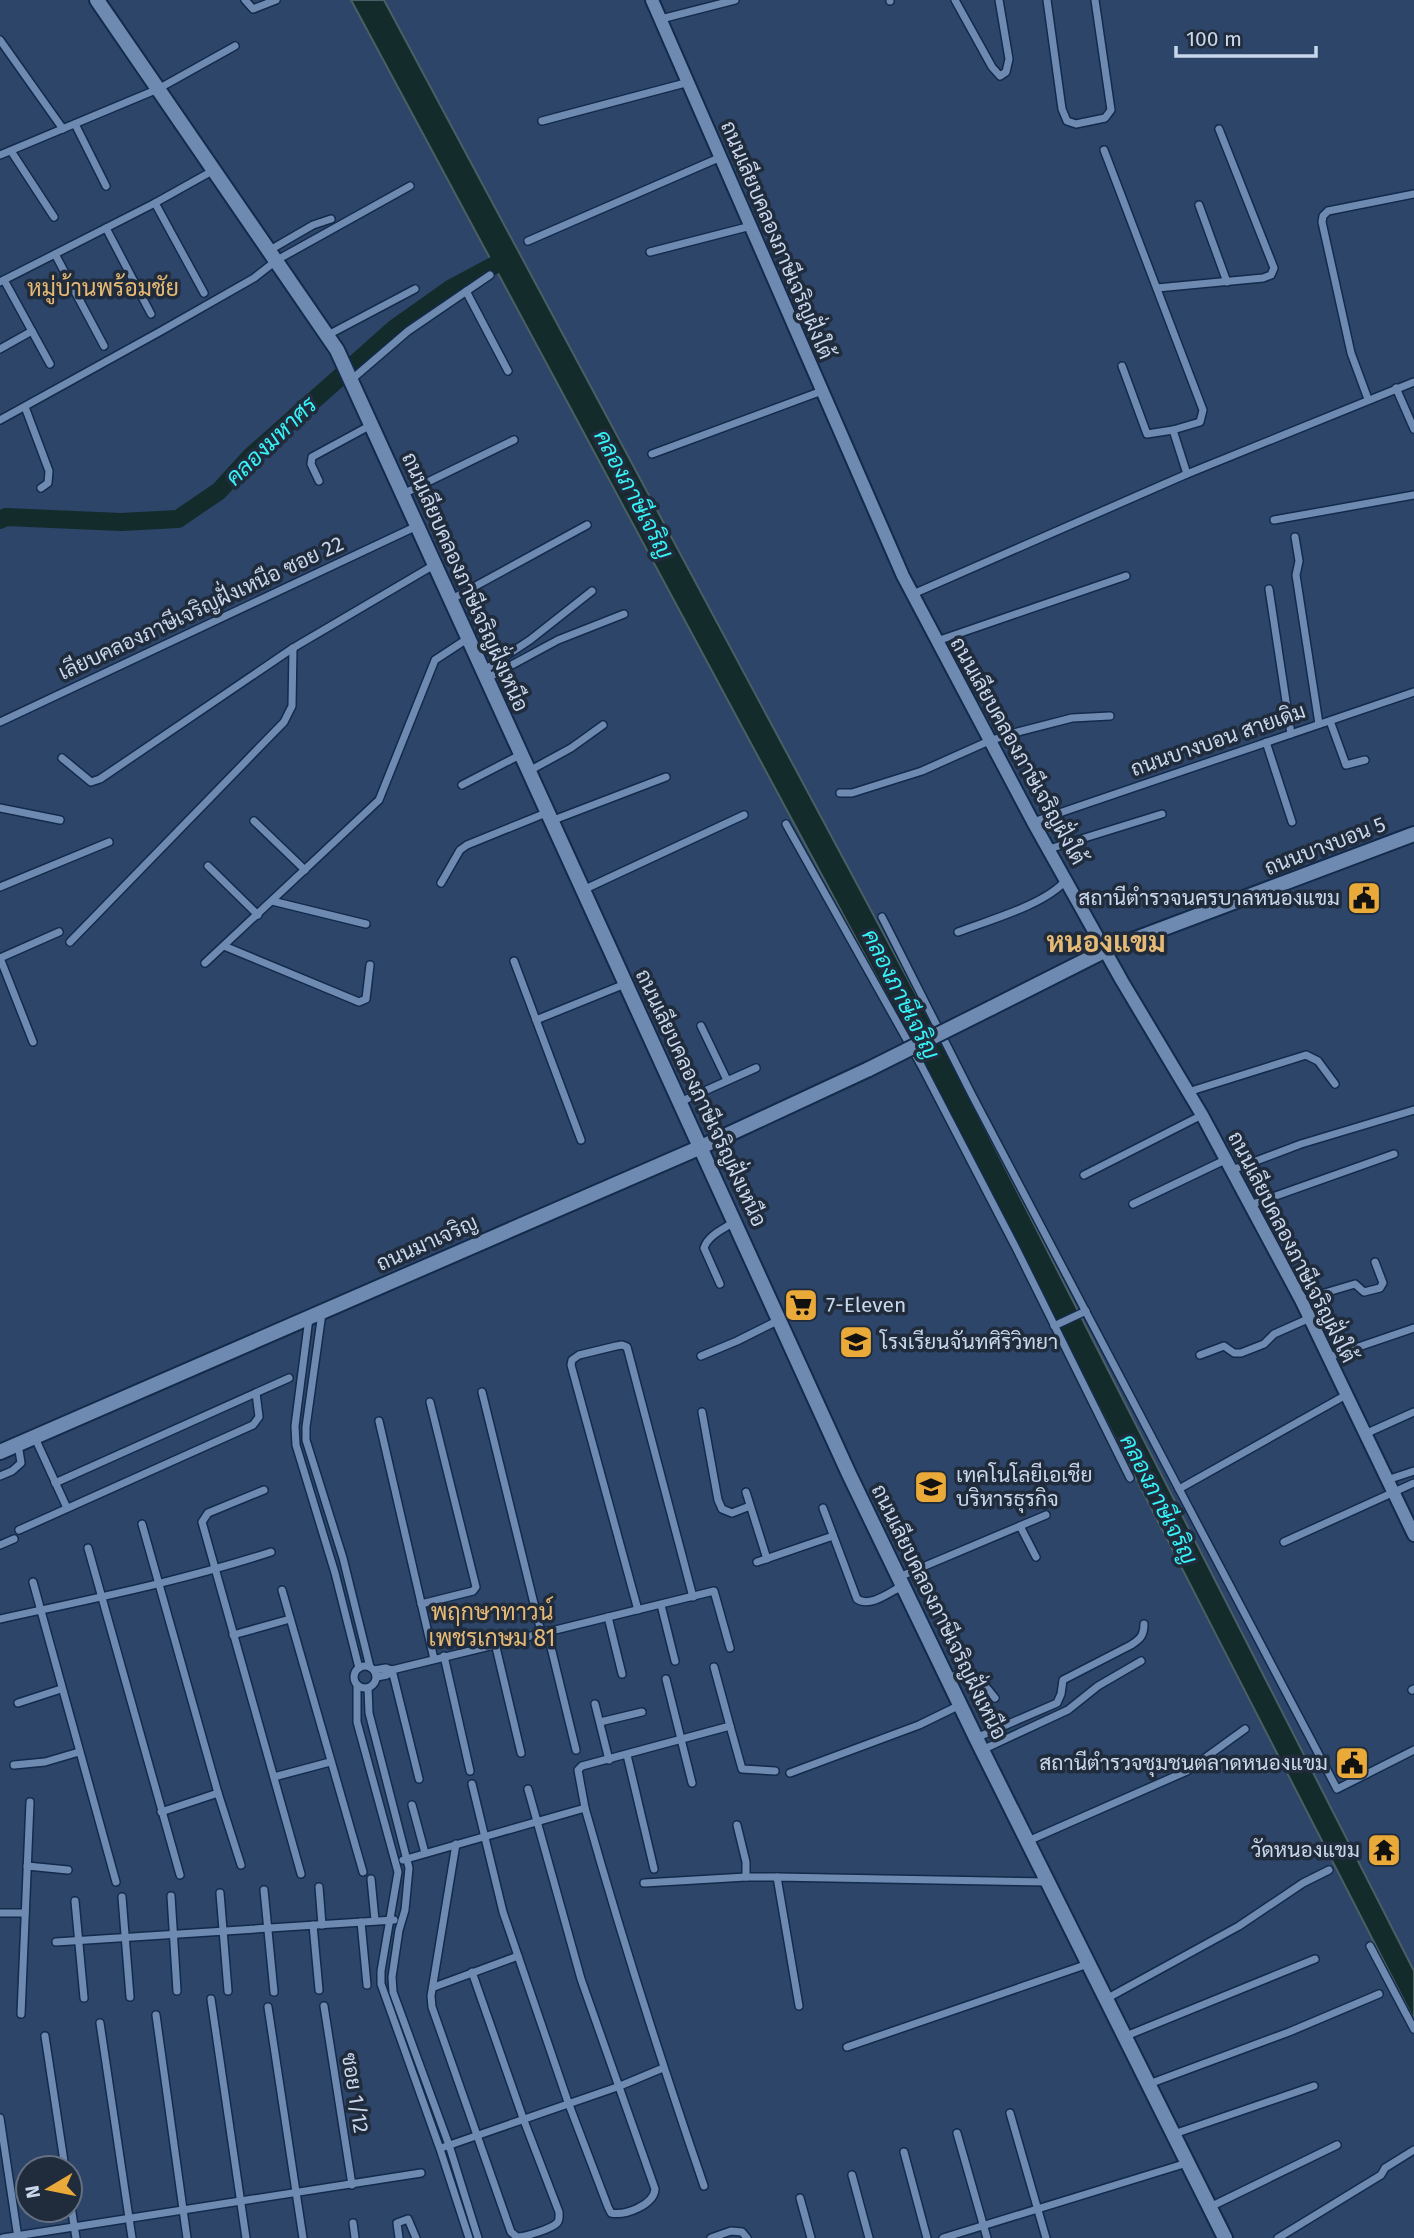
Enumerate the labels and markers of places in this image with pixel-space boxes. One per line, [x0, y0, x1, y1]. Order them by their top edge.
public building icon: สถานีตำรวจนครบาลหนองแขม [1345, 879, 1383, 917]
place label: สถานีตำรวจนครบาลหนองแขม [1078, 885, 1340, 911]
supermarket icon: 7-Eleven [782, 1286, 820, 1324]
place label: 7-Eleven [826, 1292, 906, 1318]
school or university icon: โรงเรียนจันทศิริวิทยา [837, 1323, 875, 1361]
place label: โรงเรียนจันทศิริวิทยา [879, 1329, 1058, 1355]
place label: เทคโนโลยีเอเชีย บริหารธุรกิจ [956, 1462, 1093, 1513]
school or university icon: เทคโนโลยีเอเชีย บริหารธุรกิจ [912, 1468, 950, 1506]
public building icon: สถานีตำรวจชุมชนตลาดหนองแขม [1333, 1744, 1371, 1782]
place label: สถานีตำรวจชุมชนตลาดหนองแขม [1039, 1750, 1328, 1777]
temple icon: วัดหนองแขม [1365, 1831, 1403, 1869]
place label: วัดหนองแขม [1251, 1837, 1360, 1863]

